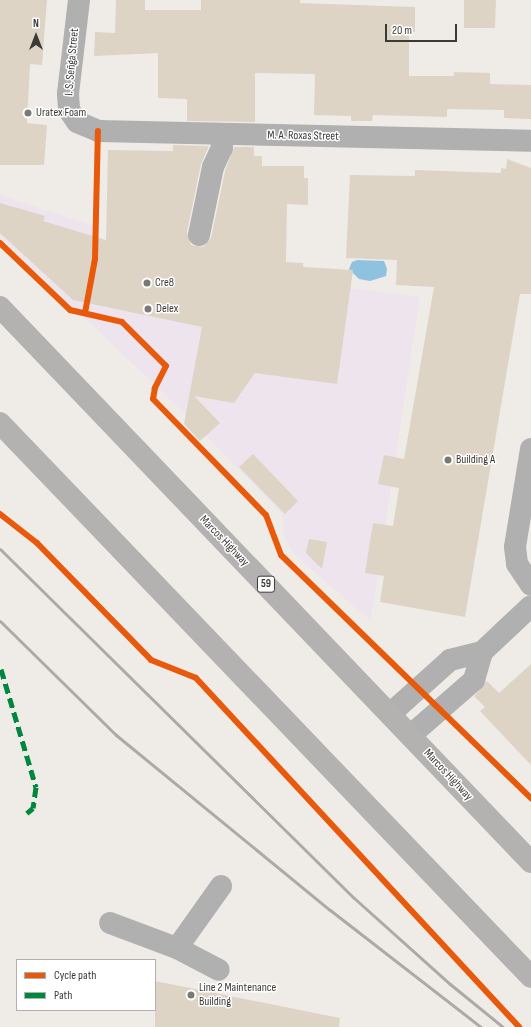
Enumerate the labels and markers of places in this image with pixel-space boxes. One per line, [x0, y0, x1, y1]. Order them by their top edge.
place label: Uratex Foam [36, 106, 86, 120]
marker: Uratex Foam [23, 108, 33, 118]
place label: Cre8 [155, 276, 174, 290]
marker: Cre8 [142, 278, 152, 288]
place label: Delex [156, 302, 178, 316]
marker: Delex [143, 304, 153, 314]
place label: Building A [456, 453, 495, 467]
marker: Building A [443, 455, 453, 465]
place label: Line 2 Maintenance Building [199, 981, 276, 1009]
marker: Line 2 Maintenance Building [186, 990, 196, 1000]

